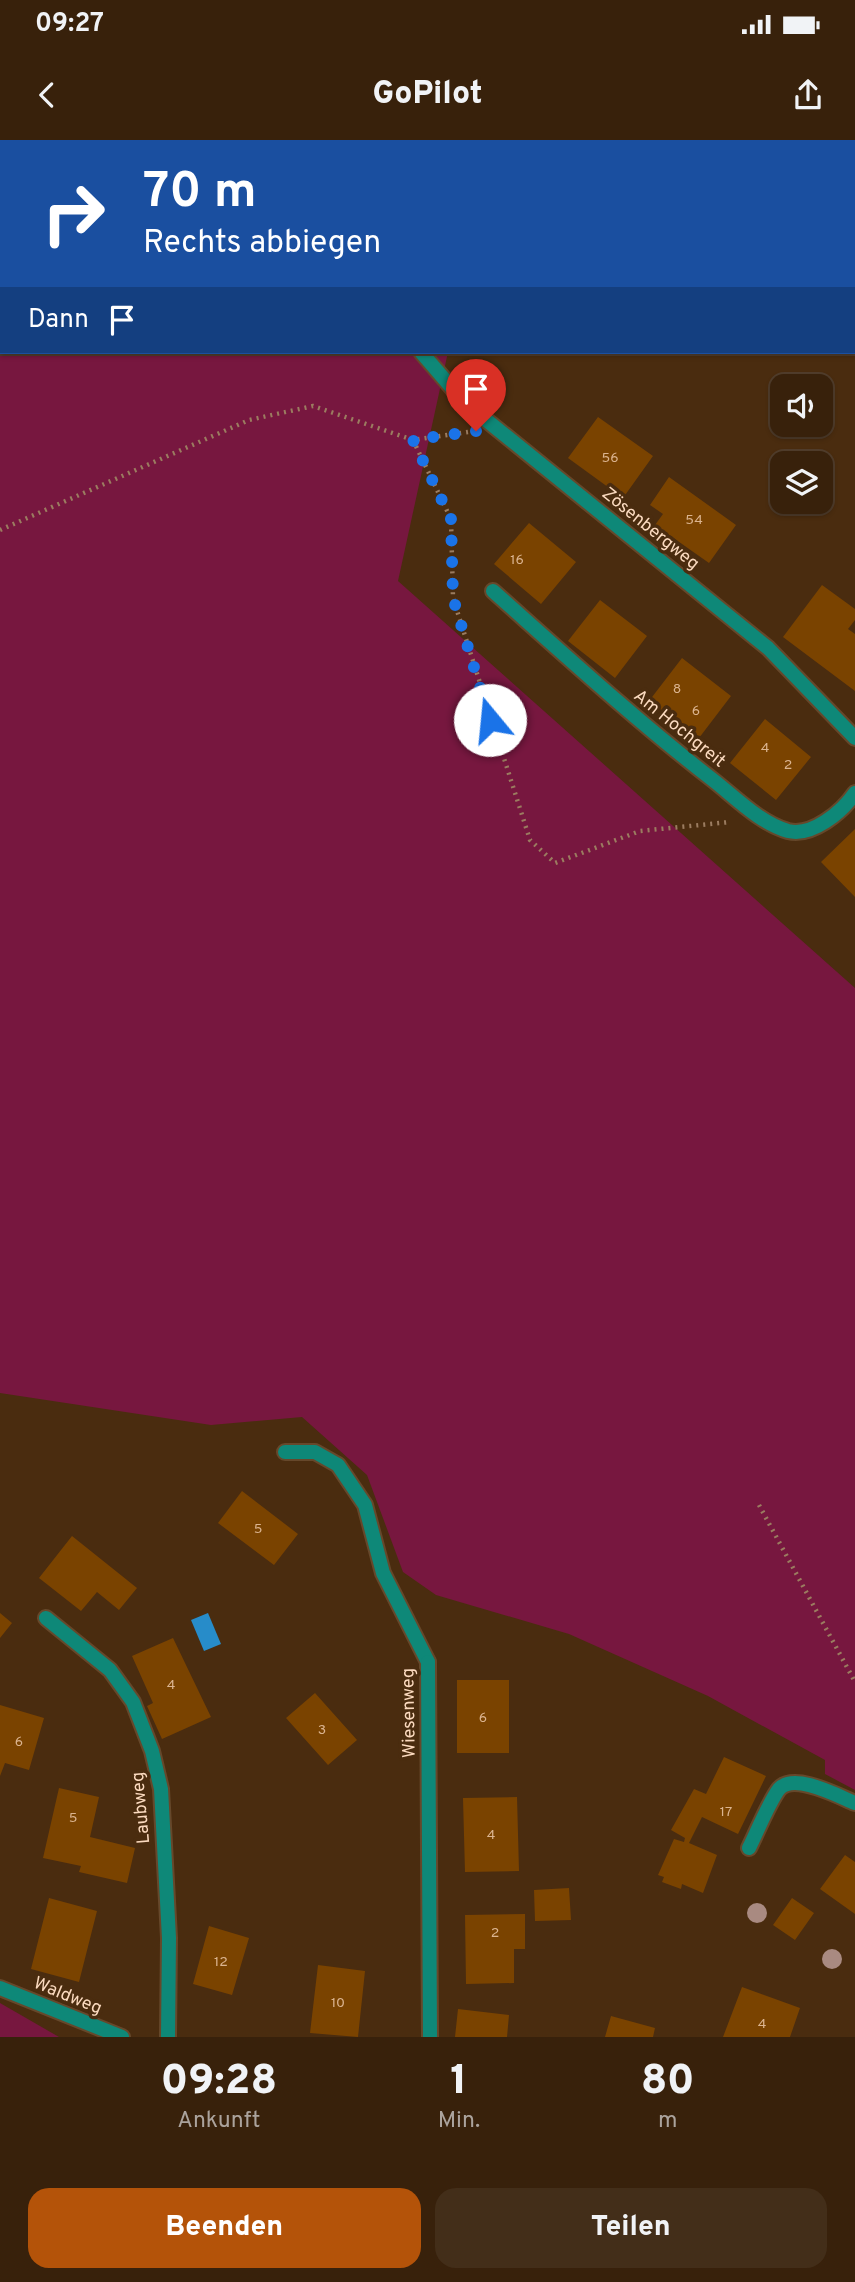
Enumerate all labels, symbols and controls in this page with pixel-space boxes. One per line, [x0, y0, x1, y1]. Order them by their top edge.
text: 09:27 [35, 8, 104, 41]
text: GoPilot [372, 75, 483, 115]
icon: back [28, 76, 66, 114]
icon: share [789, 76, 827, 114]
text: 70 m [143, 163, 257, 225]
icon: right [28, 168, 119, 259]
text: Rechts abbiegen [143, 224, 381, 264]
icon: arrive [103, 301, 141, 339]
text: Dann [28, 304, 89, 337]
pin [446, 359, 506, 431]
icon: arrive [457, 370, 495, 408]
map controls [770, 374, 833, 514]
button: sound [770, 374, 833, 437]
house number: 56 [601, 450, 619, 467]
button: layers [770, 451, 833, 514]
street label: Zösenbergweg [596, 483, 704, 576]
house number: 54 [685, 512, 703, 529]
house number: 16 [510, 552, 524, 569]
house number: 8 [673, 681, 681, 698]
position arrow [453, 683, 527, 757]
street label: Am Hochgreit [628, 685, 730, 773]
house number: 6 [692, 703, 700, 720]
house number: 4 [761, 740, 769, 757]
house number: 2 [784, 757, 792, 774]
house number: 5 [254, 1521, 262, 1538]
street label: Wiesenweg [397, 1668, 422, 1758]
house number: 4 [167, 1677, 175, 1694]
house number: 6 [479, 1710, 487, 1727]
house number: 3 [318, 1722, 326, 1739]
house number: 6 [15, 1734, 23, 1751]
street label: Laubweg [127, 1771, 156, 1845]
house number: 17 [720, 1804, 732, 1821]
house number: 5 [69, 1810, 77, 1827]
house number: 4 [487, 1827, 495, 1844]
house number: 2 [491, 1925, 499, 1942]
house number: 12 [214, 1954, 228, 1971]
street label: Waldweg [30, 1972, 105, 2021]
house number: 10 [331, 1995, 345, 2012]
house number: 4 [758, 2016, 766, 2033]
text: 09:28 [160, 2056, 277, 2109]
text: 1 [450, 2056, 468, 2109]
text: 80 [641, 2056, 695, 2109]
text: Ankunft [177, 2107, 260, 2136]
text: Min. [438, 2107, 480, 2136]
text: m [658, 2107, 677, 2136]
button: Beenden [28, 2188, 421, 2268]
button: Teilen [435, 2188, 827, 2268]

